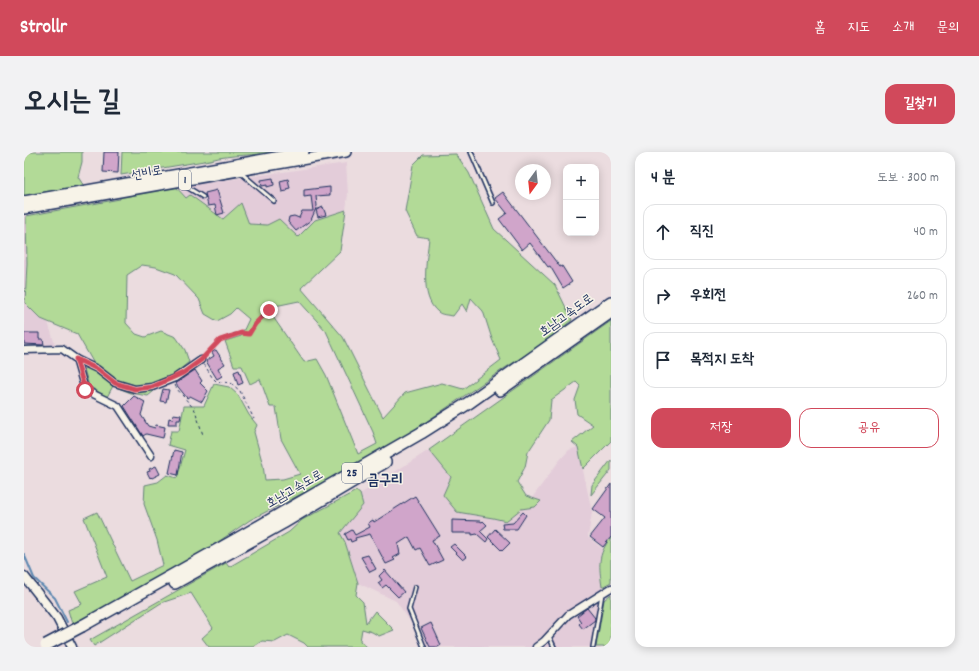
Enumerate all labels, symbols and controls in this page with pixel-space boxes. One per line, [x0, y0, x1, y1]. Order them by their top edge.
text: Strollr [20, 15, 67, 42]
text: 홈 [814, 18, 825, 38]
text: 지도 [847, 18, 870, 38]
text: 소개 [892, 18, 914, 38]
text: 문의 [936, 18, 959, 38]
text: 오시는 길 [24, 84, 121, 124]
button: 길찾기 [885, 84, 955, 124]
street label: 선비로 [130, 162, 164, 186]
north arrow [515, 164, 551, 200]
map controls [563, 164, 599, 236]
button: + [563, 164, 599, 200]
text: 4 분 [651, 167, 676, 191]
text: 도보 · 300 m [877, 169, 939, 188]
road number: 1 [179, 170, 191, 190]
button: − [563, 200, 599, 236]
icon: ahead [652, 221, 674, 243]
text: 직진 [690, 221, 714, 243]
text: 40 m [914, 223, 938, 242]
icon: right [652, 285, 674, 307]
text: 우회전 [690, 285, 726, 307]
text: 260 m [907, 287, 938, 306]
street label: 호남고속도로 [536, 290, 598, 342]
route end [260, 301, 278, 319]
icon: arrive [652, 349, 674, 371]
text: 목적지 도착 [690, 349, 754, 371]
route start [76, 381, 94, 399]
button: 저장 [651, 408, 791, 448]
button: 공유 [799, 408, 939, 448]
road number: 25 [342, 463, 362, 483]
street label: 호남고속도로 [263, 466, 327, 514]
district label: 금구리 [367, 470, 403, 492]

